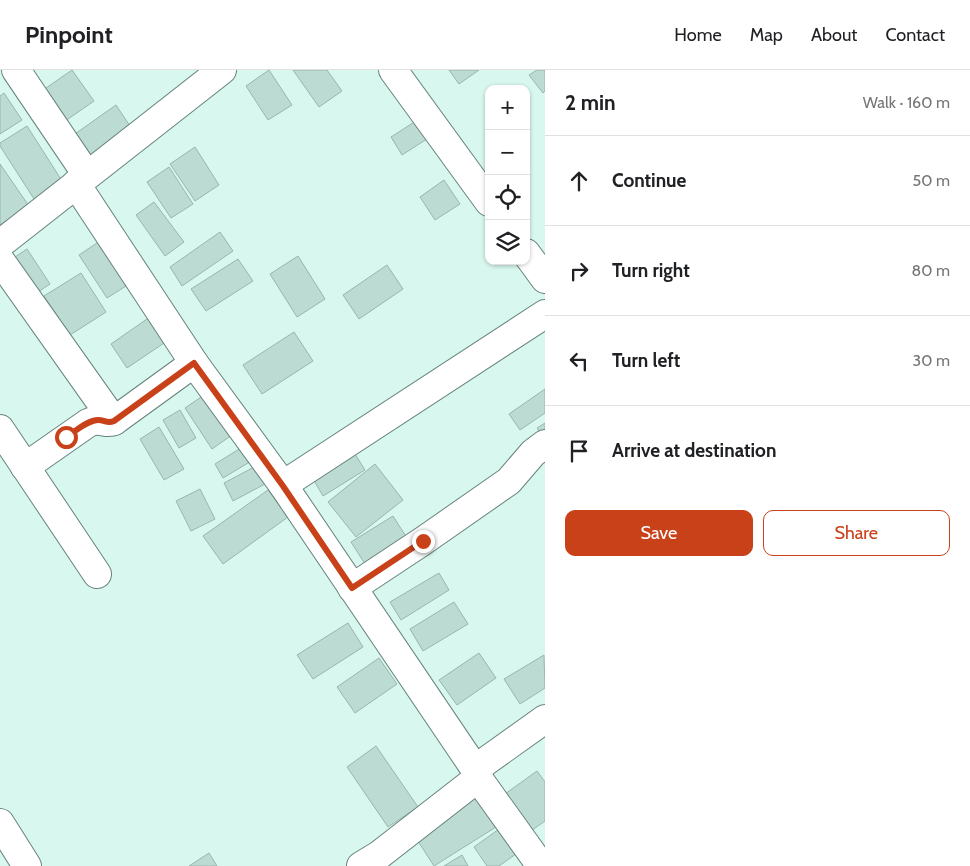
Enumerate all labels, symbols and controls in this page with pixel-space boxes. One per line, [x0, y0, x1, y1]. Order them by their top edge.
text: Pinpoint [25, 20, 113, 49]
text: Home [674, 24, 722, 46]
text: Map [750, 24, 783, 46]
text: About [811, 24, 857, 46]
text: Contact [885, 24, 945, 46]
map controls [485, 85, 530, 265]
button: + [485, 85, 530, 130]
text: 2 min [565, 90, 616, 115]
text: Walk · 160 m [863, 93, 950, 112]
button: − [485, 130, 530, 175]
icon: ahead [565, 167, 593, 195]
text: Continue [612, 169, 686, 192]
text: 50 m [913, 171, 950, 190]
button: locate [485, 175, 530, 220]
button: layers [485, 220, 530, 265]
icon: right [565, 257, 593, 285]
text: Turn right [612, 259, 690, 282]
text: 80 m [912, 261, 950, 280]
icon: left [565, 347, 593, 375]
text: Turn left [612, 349, 680, 372]
text: 30 m [913, 351, 950, 370]
route start [55, 426, 78, 449]
icon: arrive [565, 437, 593, 465]
text: Arrive at destination [612, 439, 776, 462]
button: Save [565, 510, 753, 556]
button: Share [763, 510, 950, 556]
route end [412, 530, 435, 553]

